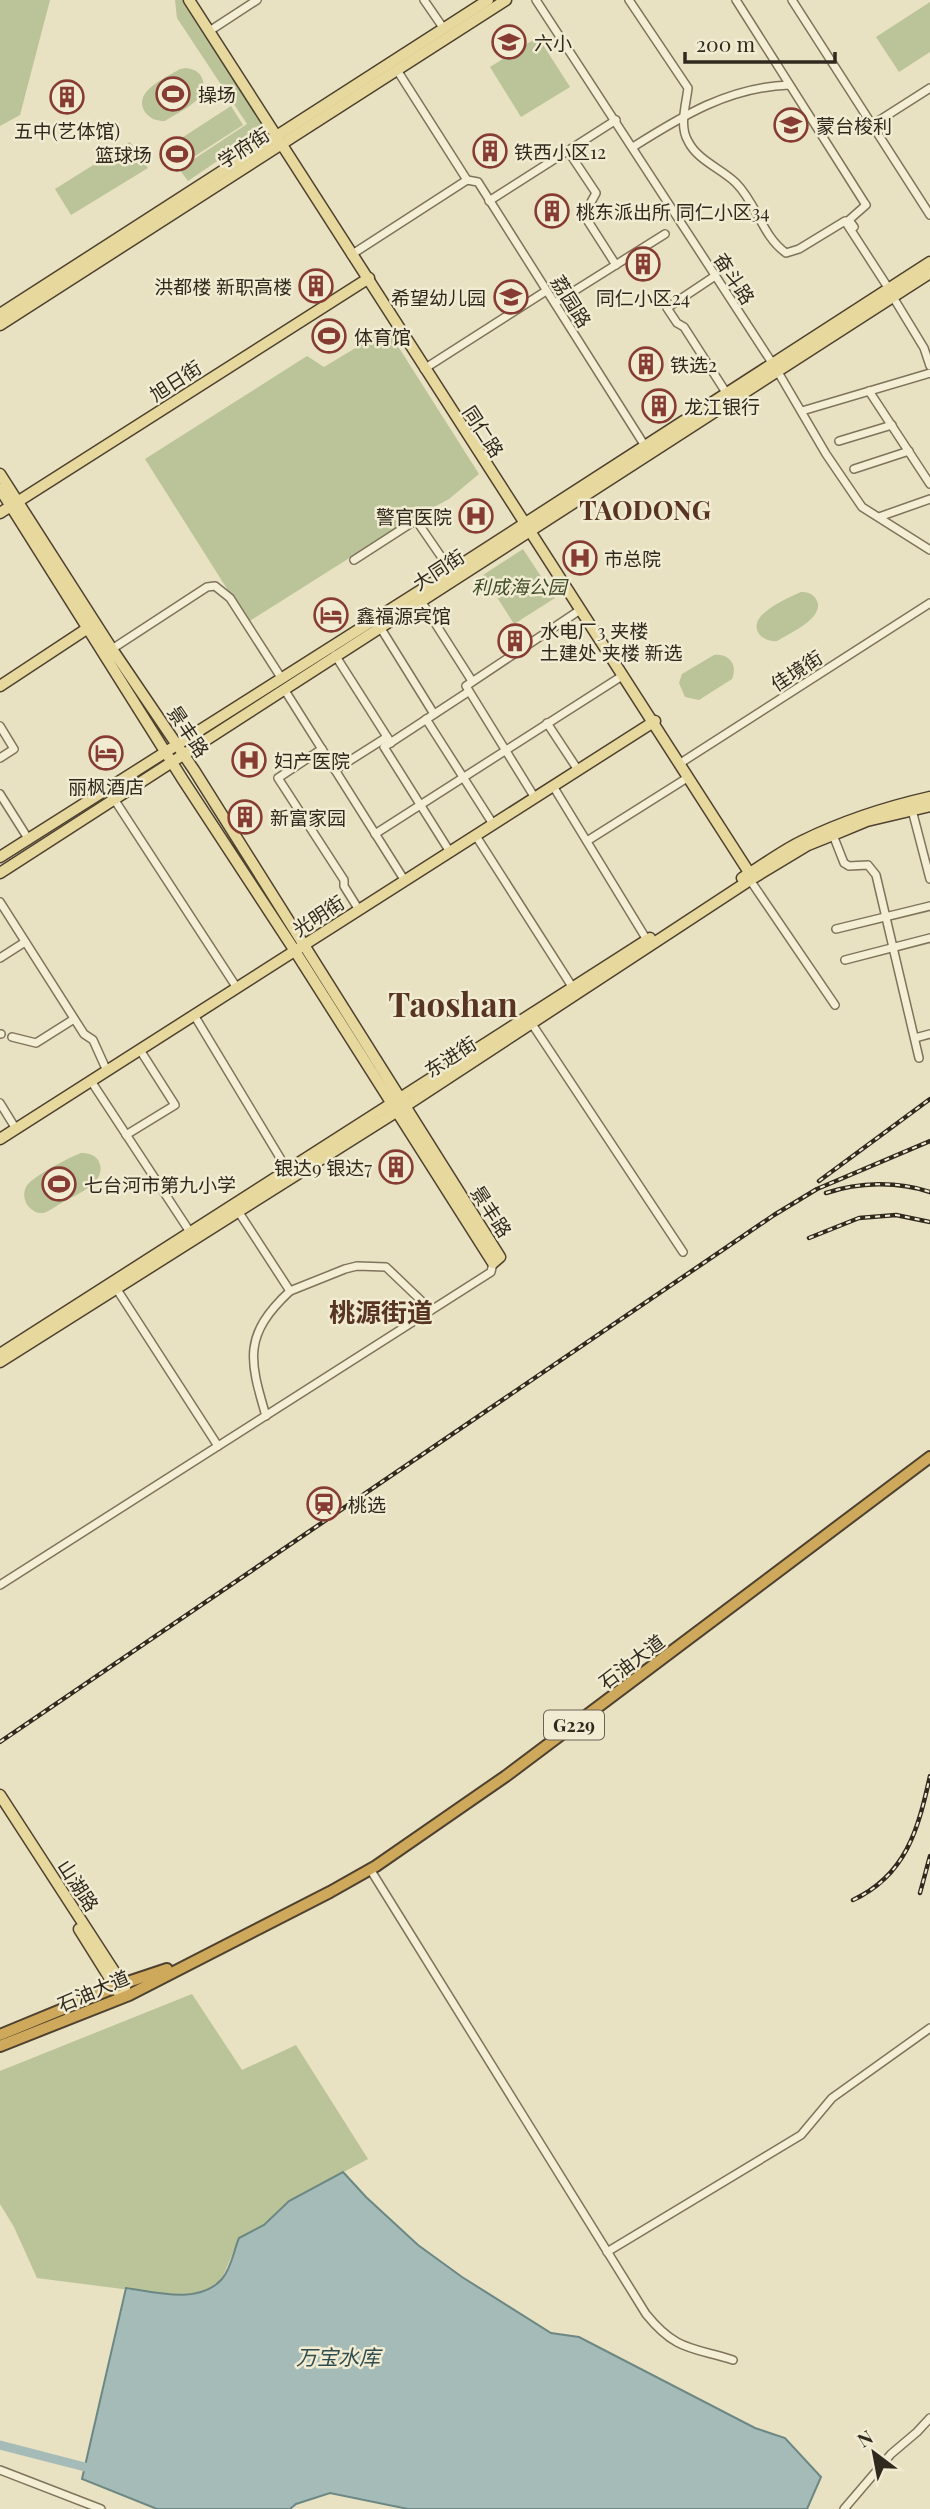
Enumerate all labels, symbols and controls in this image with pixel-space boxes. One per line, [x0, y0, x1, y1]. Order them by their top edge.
scale bar [685, 21, 836, 65]
school or university icon: 六小 [490, 23, 528, 61]
place label: 六小 [534, 29, 572, 55]
text: 200 m [696, 29, 755, 57]
sports icon: 操场 [154, 75, 192, 113]
building icon: 五中(艺体馆) [48, 78, 86, 116]
place label: 操场 [198, 81, 236, 107]
school or university icon: 蒙台梭利 [772, 106, 810, 144]
place label: 蒙台梭利 [816, 112, 892, 138]
place label: 五中(艺体馆) [14, 117, 120, 143]
street label: 学府街 [212, 121, 274, 173]
building icon: 铁西小区12 [471, 132, 509, 170]
sports icon: 篮球场 [158, 135, 196, 173]
place label: 铁西小区12 [514, 138, 606, 164]
place label: 篮球场 [95, 141, 152, 167]
building icon: 桃东派出所 同仁小区34 [533, 192, 571, 230]
place label: 桃东派出所 同仁小区34 [576, 198, 770, 224]
building icon: 同仁小区24 [624, 245, 662, 283]
street label: 奋斗路 [709, 247, 761, 309]
building icon: 洪都楼 新职高楼 [297, 267, 335, 305]
street label: 荔园路 [546, 270, 598, 332]
place label: 洪都楼 新职高楼 [154, 273, 292, 299]
school or university icon: 希望幼儿园 [492, 278, 530, 316]
place label: 希望幼儿园 [391, 284, 486, 310]
place label: 同仁小区24 [596, 284, 690, 310]
sports icon: 体育馆 [310, 317, 348, 355]
place label: 体育馆 [354, 323, 411, 349]
building icon: 铁选2 [627, 345, 665, 383]
place label: 铁选2 [670, 351, 717, 377]
street label: 旭日街 [144, 354, 206, 406]
building icon: 龙江银行 [640, 387, 678, 425]
place label: 龙江银行 [684, 393, 760, 419]
street label: 同仁路 [458, 400, 510, 462]
district label: TAODONG [579, 492, 711, 527]
hospital icon: 警官医院 [457, 497, 495, 535]
place label: 警官医院 [376, 503, 452, 529]
hospital icon: 市总院 [561, 539, 599, 577]
street label: 大同街 [407, 543, 469, 595]
place label: 市总院 [604, 545, 661, 571]
park label: 利成海公园 [471, 573, 569, 599]
hotel icon: 鑫福源宾馆 [312, 596, 350, 634]
place label: 鑫福源宾馆 [356, 602, 451, 628]
place label: 水电厂3 夹楼 土建处 夹楼 新选 [540, 617, 682, 665]
building icon: 水电厂3 夹楼 土建处 夹楼 新选 [496, 622, 534, 660]
street label: 佳境街 [765, 644, 827, 696]
street label: 景丰路 [162, 700, 216, 762]
hotel icon: 丽枫酒店 [87, 734, 125, 772]
hospital icon: 妇产医院 [230, 741, 268, 779]
place label: 妇产医院 [274, 747, 350, 773]
place label: 丽枫酒店 [68, 773, 144, 799]
building icon: 新富家园 [226, 798, 264, 836]
place label: 新富家园 [270, 804, 346, 830]
street label: 光明街 [287, 889, 349, 941]
district label: Taoshan [388, 981, 518, 1025]
street label: 东进街 [419, 1030, 481, 1082]
building icon: 银达9 银达7 [377, 1148, 415, 1186]
place label: 银达9 银达7 [274, 1154, 372, 1180]
sports icon: 七台河市第九小学 [40, 1165, 78, 1203]
place label: 七台河市第九小学 [84, 1171, 236, 1197]
street label: 景丰路 [466, 1180, 518, 1242]
district label: 桃源街道 [329, 1294, 433, 1329]
station icon: 桃选 [305, 1485, 343, 1523]
place label: 桃选 [348, 1491, 386, 1517]
street label: 石油大道 [593, 1628, 669, 1694]
road number: G229 [544, 1710, 604, 1740]
street label: 山湖路 [53, 1854, 105, 1916]
street label: 石油大道 [53, 1963, 133, 2017]
water label: 万宝水库 [296, 2342, 383, 2370]
north arrow [839, 2418, 909, 2488]
text: N [852, 2423, 877, 2452]

